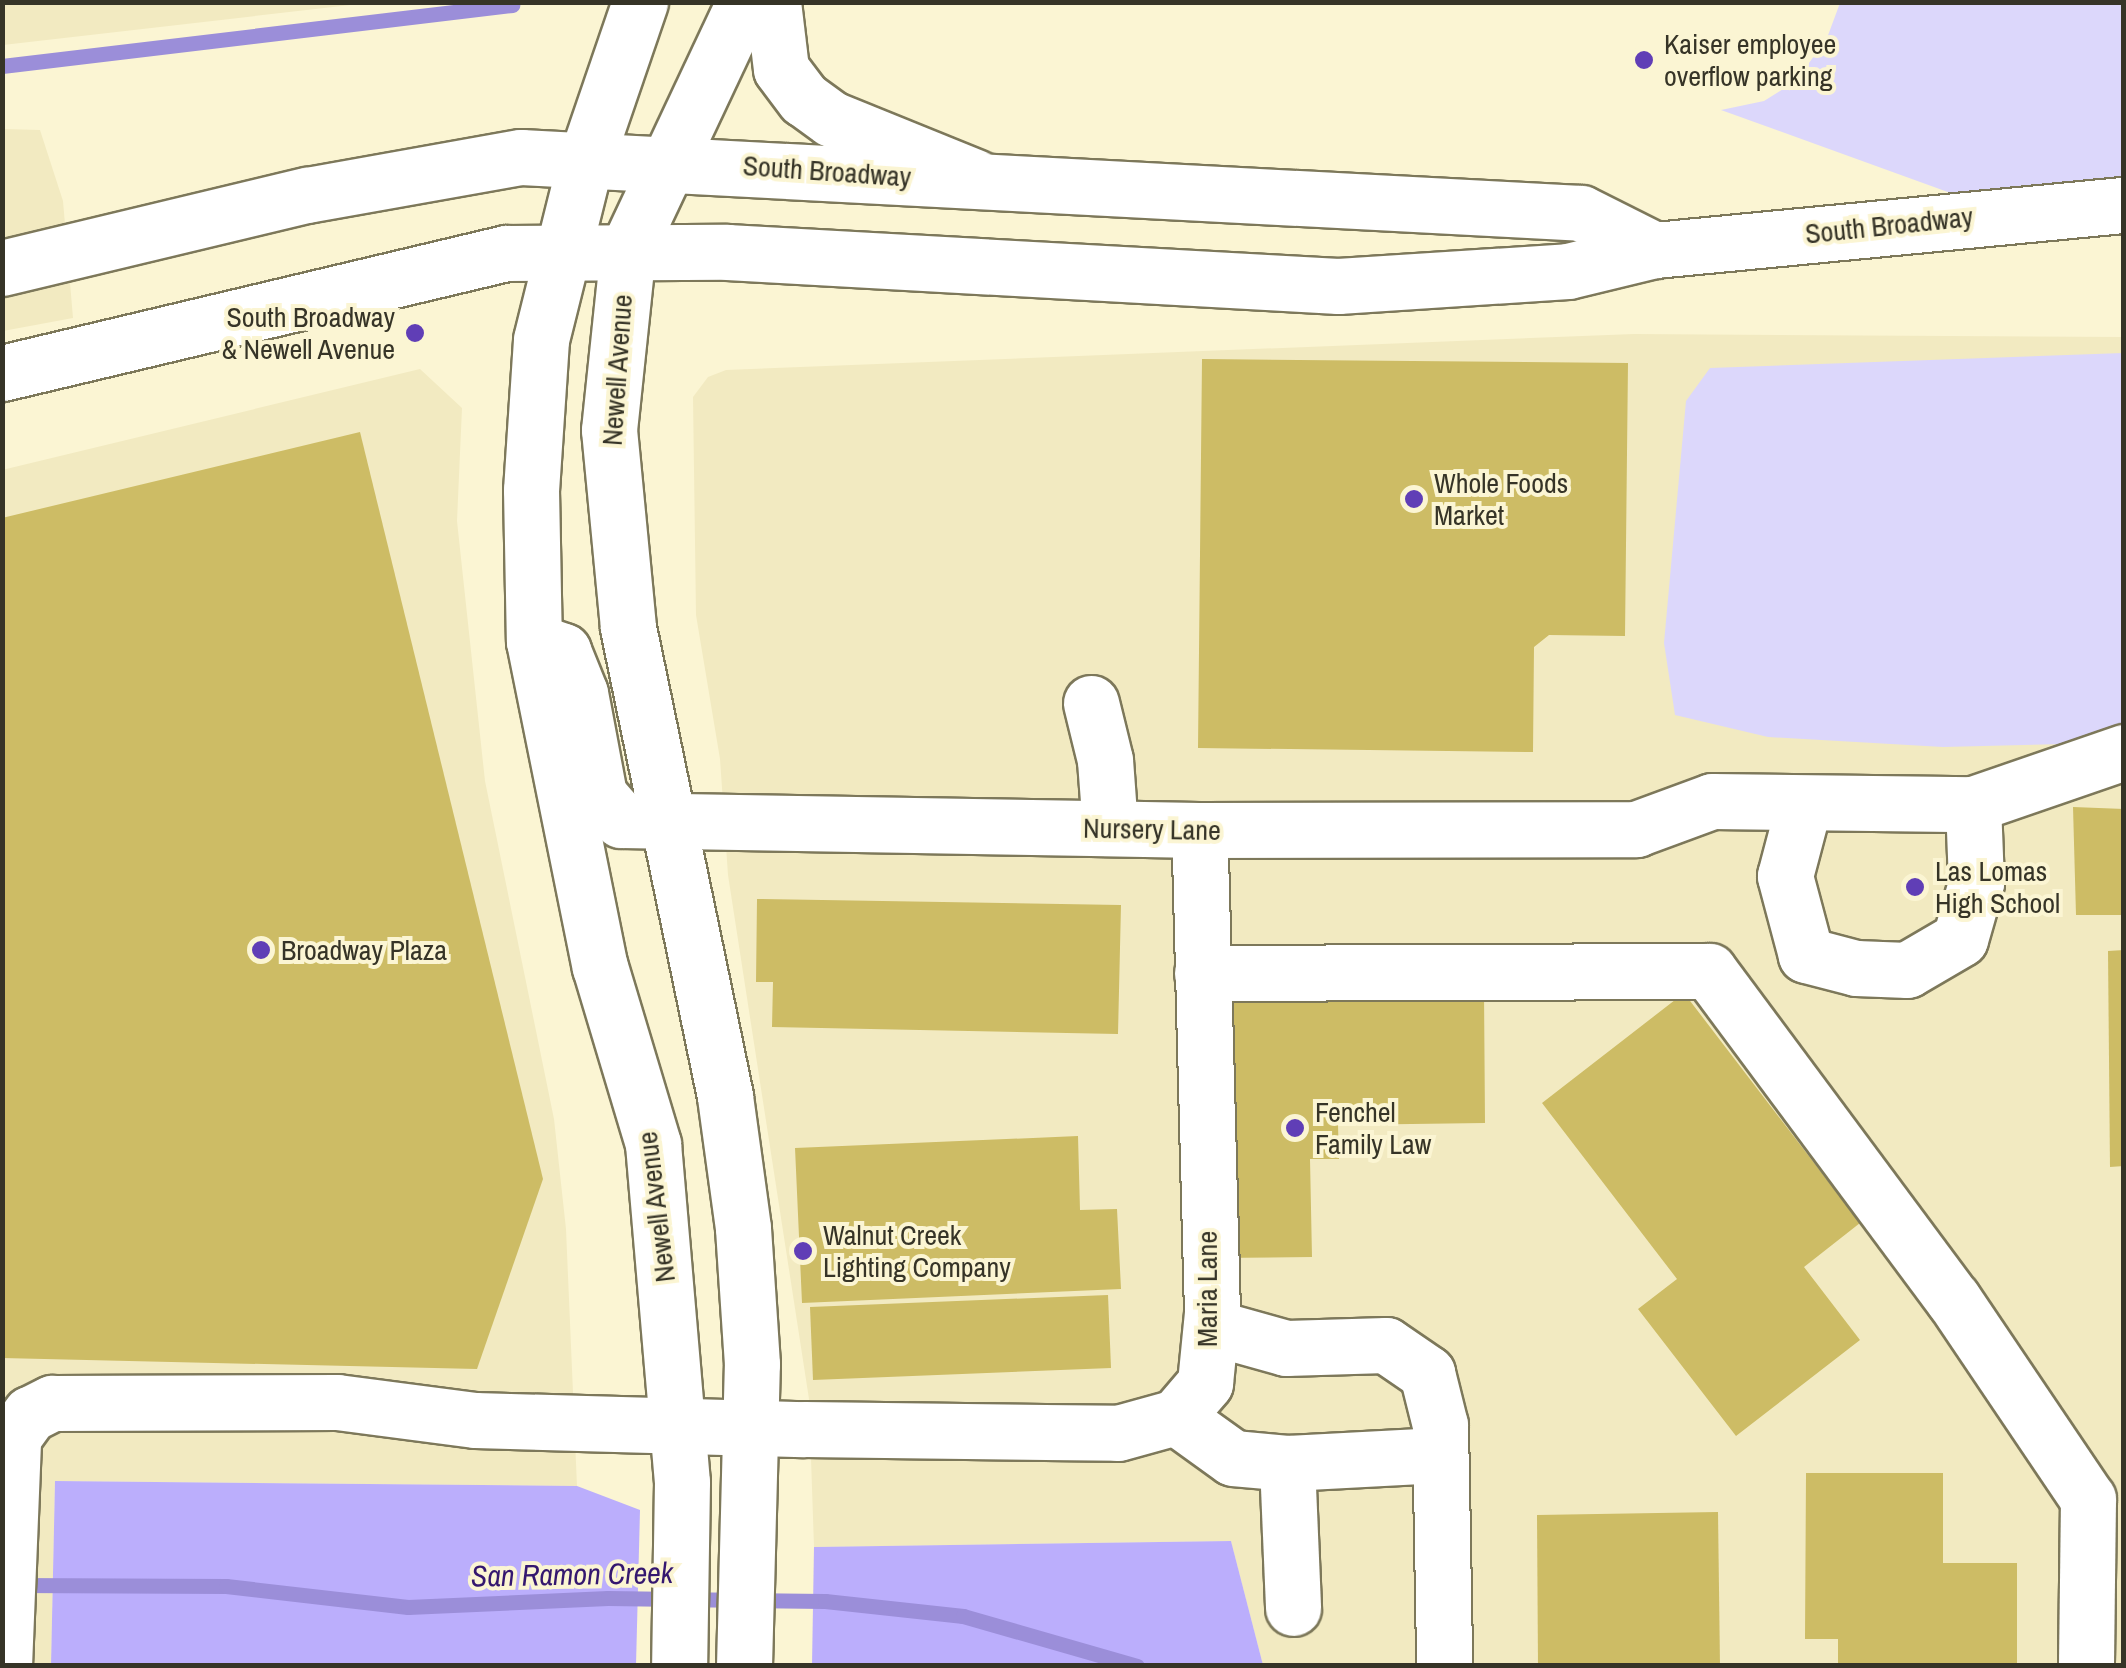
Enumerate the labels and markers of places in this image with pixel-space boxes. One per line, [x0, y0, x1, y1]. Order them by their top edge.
place label: Kaiser employee overflow parking [1664, 27, 1836, 93]
marker: Kaiser employee overflow parking [1633, 49, 1655, 71]
place label: South Broadway & Newell Avenue [221, 300, 395, 366]
marker: South Broadway & Newell Avenue [404, 322, 426, 344]
place label: Whole Foods Market [1434, 466, 1568, 532]
marker: Whole Foods Market [1403, 488, 1425, 510]
place label: Las Lomas High School [1935, 854, 2060, 920]
marker: Las Lomas High School [1904, 876, 1926, 898]
place label: Broadway Plaza [281, 933, 447, 967]
marker: Broadway Plaza [250, 939, 272, 961]
place label: Fenchel Family Law [1315, 1095, 1431, 1161]
marker: Fenchel Family Law [1284, 1117, 1306, 1139]
place label: Walnut Creek Lighting Company [823, 1218, 1011, 1284]
marker: Walnut Creek Lighting Company [792, 1240, 814, 1262]

